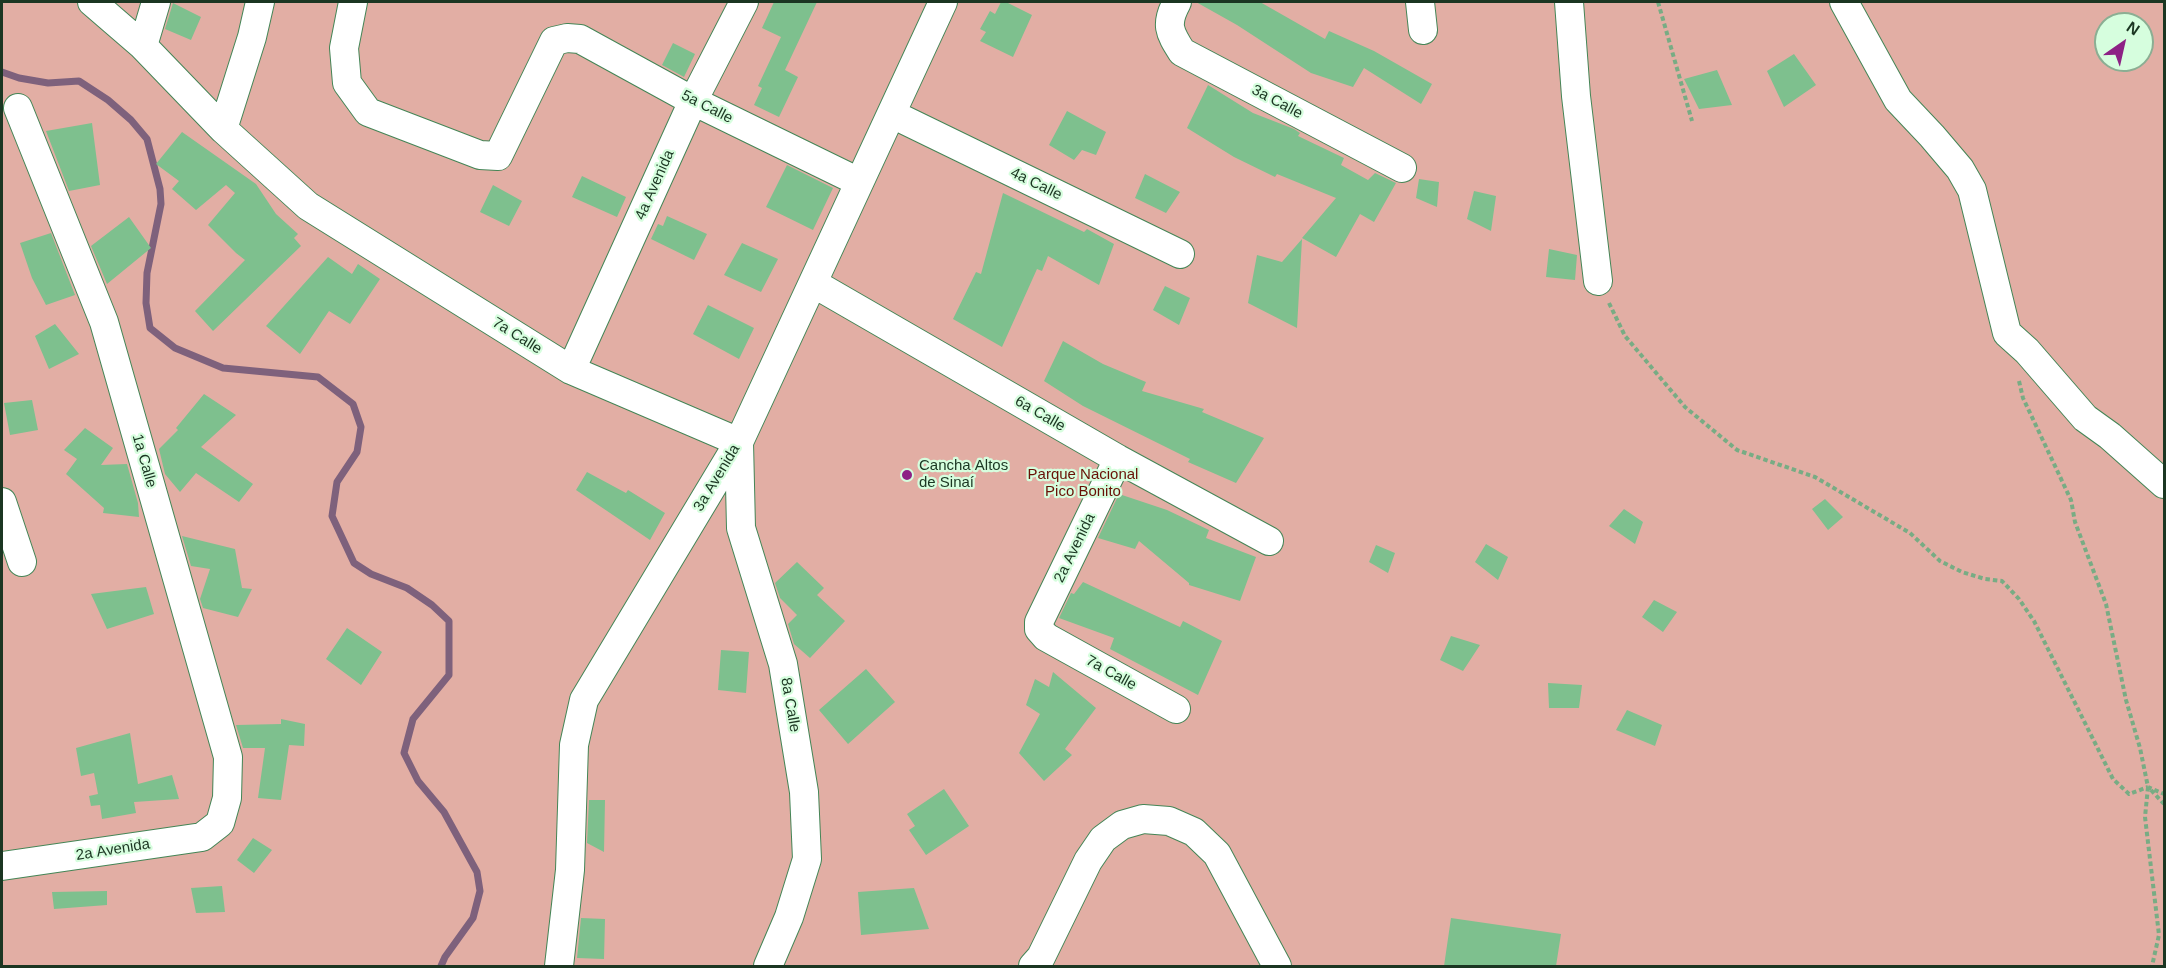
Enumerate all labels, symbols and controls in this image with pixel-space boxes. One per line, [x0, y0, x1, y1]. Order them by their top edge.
north arrow [2094, 12, 2154, 72]
text: N [2124, 18, 2143, 39]
street label: 3a Calle [1248, 81, 1306, 123]
street label: 5a Calle [678, 86, 736, 128]
street label: 4a Avenida [632, 147, 678, 223]
street label: 4a Calle [1007, 164, 1065, 204]
street label: 7a Calle [489, 314, 545, 358]
street label: 6a Calle [1012, 392, 1068, 436]
street label: 1a Calle [128, 432, 160, 490]
street label: 3a Avenida [690, 441, 744, 515]
place label: Cancha Altos de Sinaí [919, 457, 1008, 492]
park label: Parque Nacional Pico Bonito [1028, 466, 1138, 501]
marker: Cancha Altos de Sinaí [900, 468, 914, 482]
street label: 2a Avenida [1051, 510, 1099, 586]
street label: 7a Calle [1083, 652, 1139, 694]
street label: 8a Calle [776, 676, 804, 734]
street label: 2a Avenida [75, 835, 151, 865]

